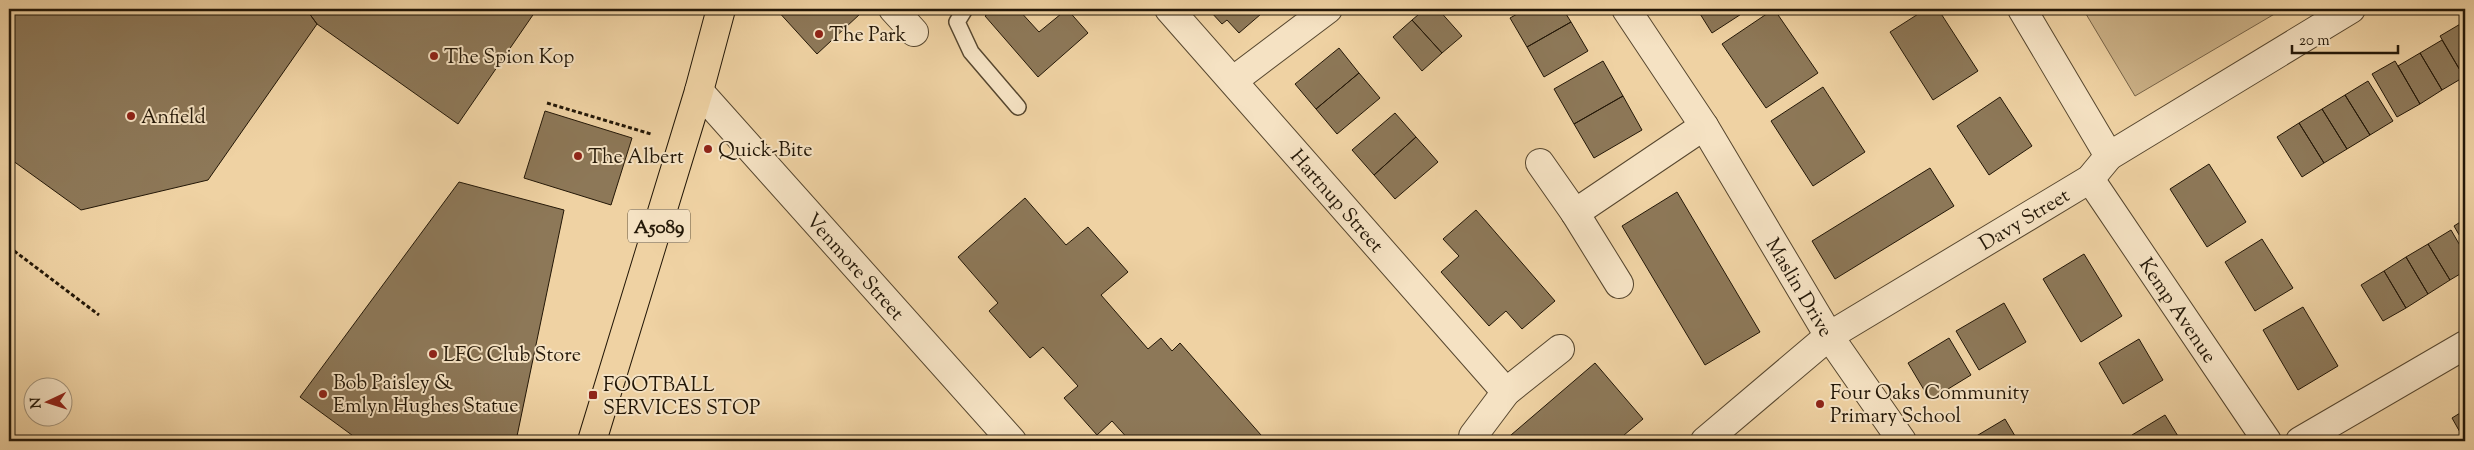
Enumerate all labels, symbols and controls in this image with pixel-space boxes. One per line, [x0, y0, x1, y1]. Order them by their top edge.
place label: The Park [829, 22, 907, 51]
scale bar [2292, 22, 2398, 54]
marker: The Park [813, 28, 825, 40]
text: 20 m [2299, 31, 2330, 52]
place label: The Spion Kop [444, 44, 574, 73]
marker: The Spion Kop [428, 50, 440, 62]
place label: Anfield [141, 104, 206, 133]
marker: Anfield [125, 110, 137, 122]
place label: Quick-Bite [718, 137, 812, 166]
marker: Quick-Bite [702, 143, 714, 155]
place label: The Albert [588, 144, 684, 173]
street label: Hartnup Street [1282, 144, 1389, 260]
marker: The Albert [572, 150, 584, 162]
street label: Davy Street [1974, 182, 2076, 259]
street label: Venmore Street [798, 208, 910, 328]
road number: A5089 [628, 210, 690, 242]
street label: Maslin Drive [1757, 233, 1839, 343]
street label: Kemp Avenue [2130, 253, 2222, 370]
place label: LFC Club Store [443, 342, 581, 371]
marker: LFC Club Store [427, 348, 439, 360]
place label: Bob Paisley & Emlyn Hughes Statue [333, 370, 519, 422]
place label: FOOTBALL SERVICES STOP [603, 372, 760, 424]
north arrow [22, 378, 72, 428]
place label: Four Oaks Community Primary School [1830, 380, 2029, 432]
marker: Bob Paisley & Emlyn Hughes Statue [317, 388, 329, 400]
marker: FOOTBALL SERVICES STOP [587, 389, 599, 401]
text: N [27, 396, 47, 409]
marker: Four Oaks Community Primary School [1814, 398, 1826, 410]

